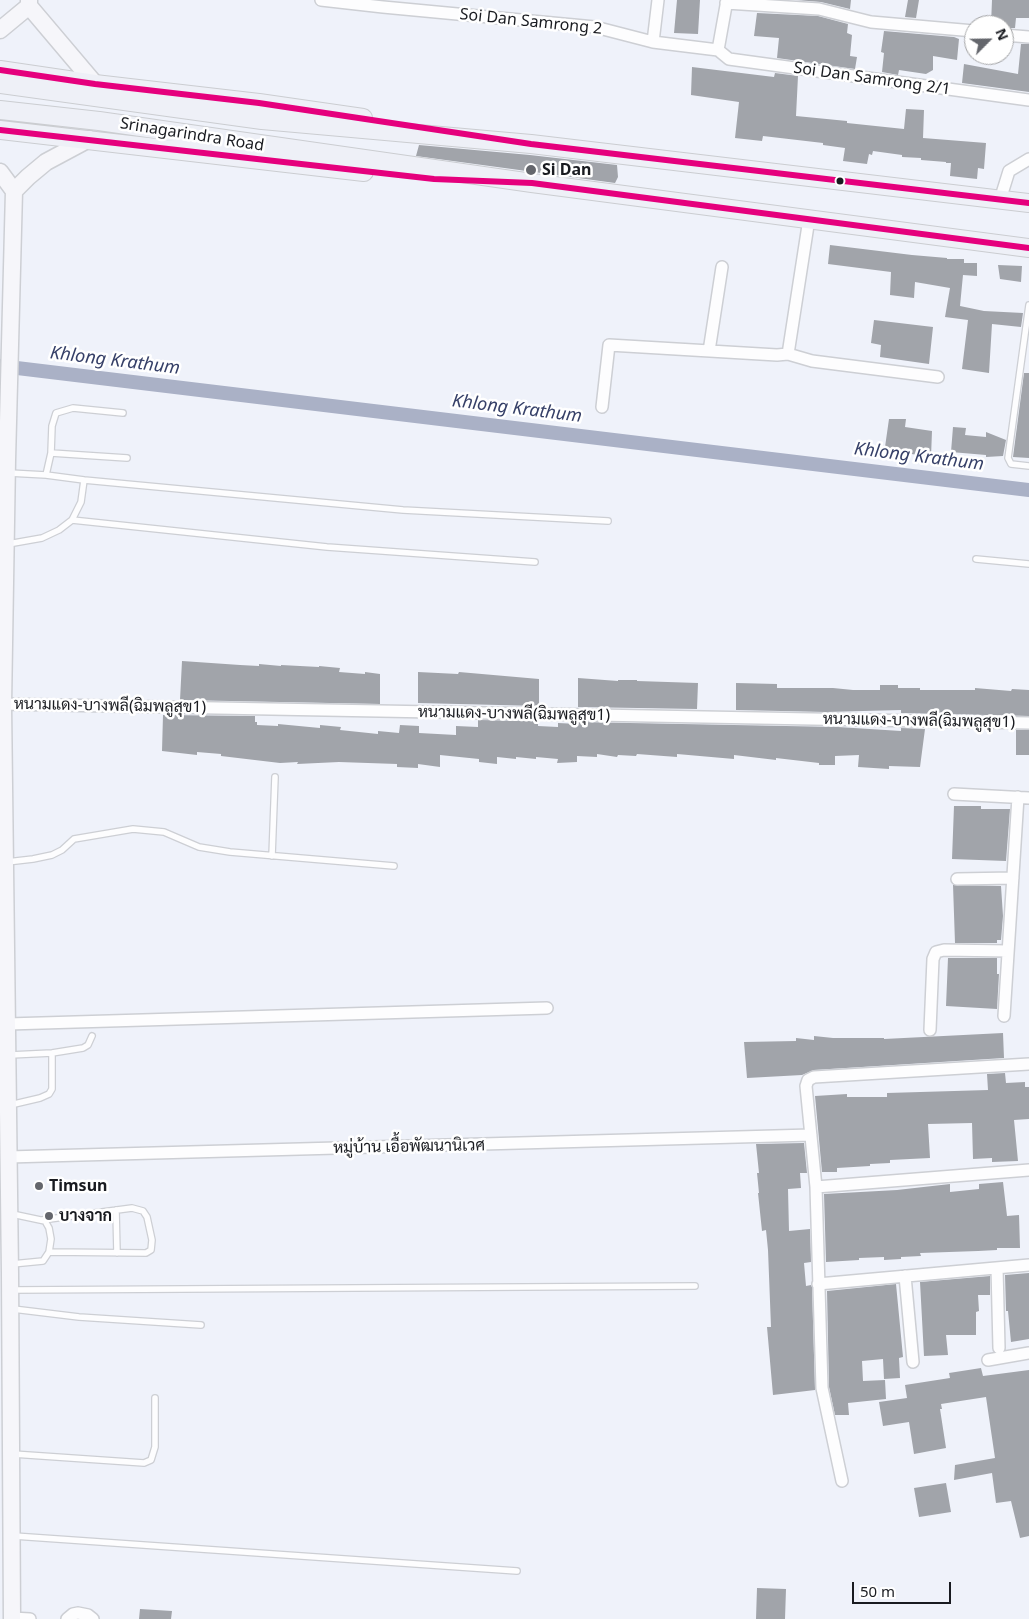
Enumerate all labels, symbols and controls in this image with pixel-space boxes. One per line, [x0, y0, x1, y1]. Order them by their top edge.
street label: Soi Dan Samrong 2 [459, 5, 603, 39]
north arrow [964, 15, 1014, 65]
text: N [991, 25, 1013, 43]
street label: Soi Dan Samrong 2/1 [792, 58, 952, 100]
street label: Srinagarindra Road [119, 114, 265, 156]
place label: Si Dan [542, 160, 591, 180]
marker: Si Dan [524, 163, 538, 177]
unlabelled marker [835, 176, 845, 186]
water label: Khlong Krathum [49, 342, 181, 380]
water label: Khlong Krathum [451, 390, 583, 428]
water label: Khlong Krathum [853, 438, 985, 476]
street label: หนามแดง-บางพลี(ฉิมพลูสุข1) [14, 695, 206, 717]
street label: หนามแดง-บางพลี(ฉิมพลูสุข1) [418, 703, 610, 725]
street label: หนามแดง-บางพลี(ฉิมพลูสุข1) [823, 710, 1015, 732]
street label: หมู่บ้าน เอื้อพัฒนานิเวศ [333, 1136, 485, 1158]
place label: Timsun [49, 1176, 107, 1196]
marker: Timsun [33, 1180, 45, 1192]
place label: บางจาก [59, 1206, 112, 1226]
marker: บางจาก [43, 1210, 55, 1222]
scale bar [854, 1572, 953, 1604]
text: 50 m [860, 1581, 895, 1601]

